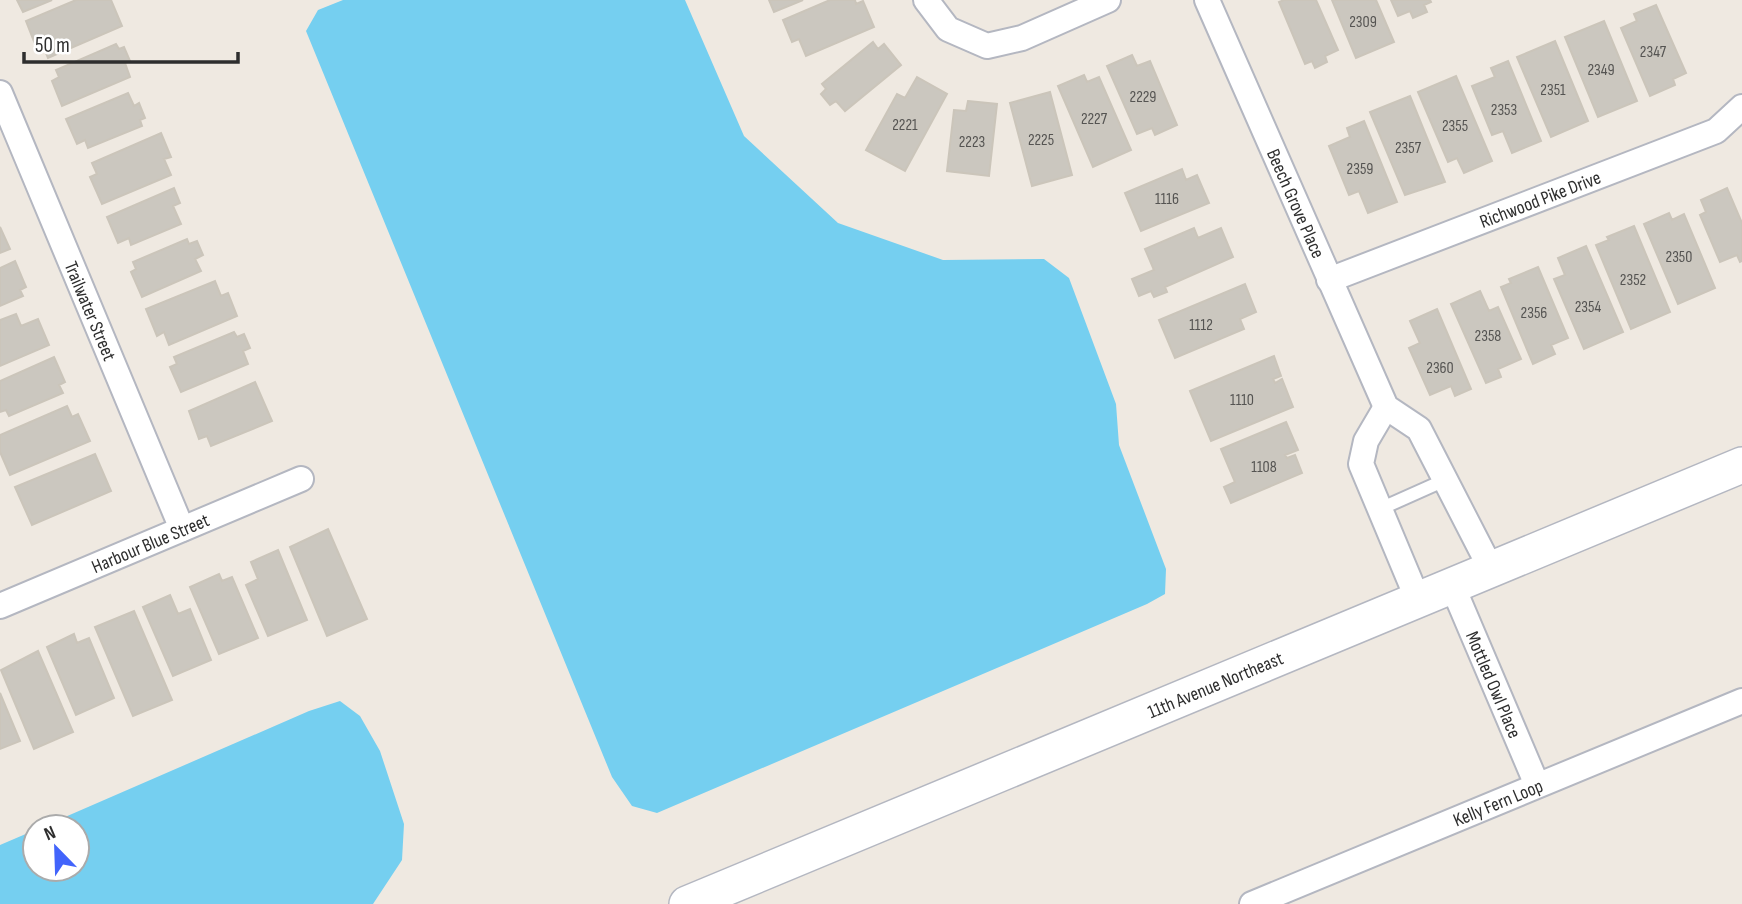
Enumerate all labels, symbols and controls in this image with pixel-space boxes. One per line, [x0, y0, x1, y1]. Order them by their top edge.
house number: 2309 [1349, 13, 1377, 32]
scale bar [24, 21, 238, 65]
text: 50 m [35, 33, 70, 58]
house number: 2347 [1640, 43, 1667, 62]
house number: 2349 [1587, 61, 1615, 80]
house number: 2351 [1540, 81, 1566, 100]
house number: 2229 [1130, 88, 1156, 107]
house number: 2353 [1491, 101, 1517, 120]
house number: 2227 [1081, 110, 1108, 129]
house number: 2221 [892, 116, 918, 135]
house number: 2355 [1442, 117, 1468, 136]
house number: 2225 [1028, 131, 1054, 150]
house number: 2223 [959, 133, 985, 152]
house number: 2357 [1395, 139, 1422, 158]
street label: Beech Grove Place [1261, 146, 1329, 262]
house number: 2359 [1347, 160, 1373, 179]
street label: Richwood Pike Drive [1477, 166, 1604, 234]
house number: 1116 [1155, 190, 1179, 209]
house number: 2350 [1666, 248, 1692, 267]
street label: Trailwater Street [59, 258, 121, 365]
house number: 2352 [1620, 271, 1646, 290]
house number: 2354 [1575, 298, 1602, 317]
house number: 2356 [1521, 304, 1547, 323]
house number: 1112 [1189, 316, 1213, 335]
house number: 2358 [1475, 327, 1501, 346]
house number: 2360 [1426, 359, 1454, 378]
house number: 1110 [1230, 391, 1254, 410]
house number: 1108 [1251, 458, 1277, 477]
street label: Harbour Blue Street [89, 509, 213, 579]
street label: Mottled Owl Place [1460, 628, 1526, 742]
street label: 11th Avenue Northeast [1145, 647, 1287, 724]
street label: Kelly Fern Loop [1450, 775, 1547, 832]
north arrow [21, 813, 91, 883]
text: N [41, 821, 59, 846]

